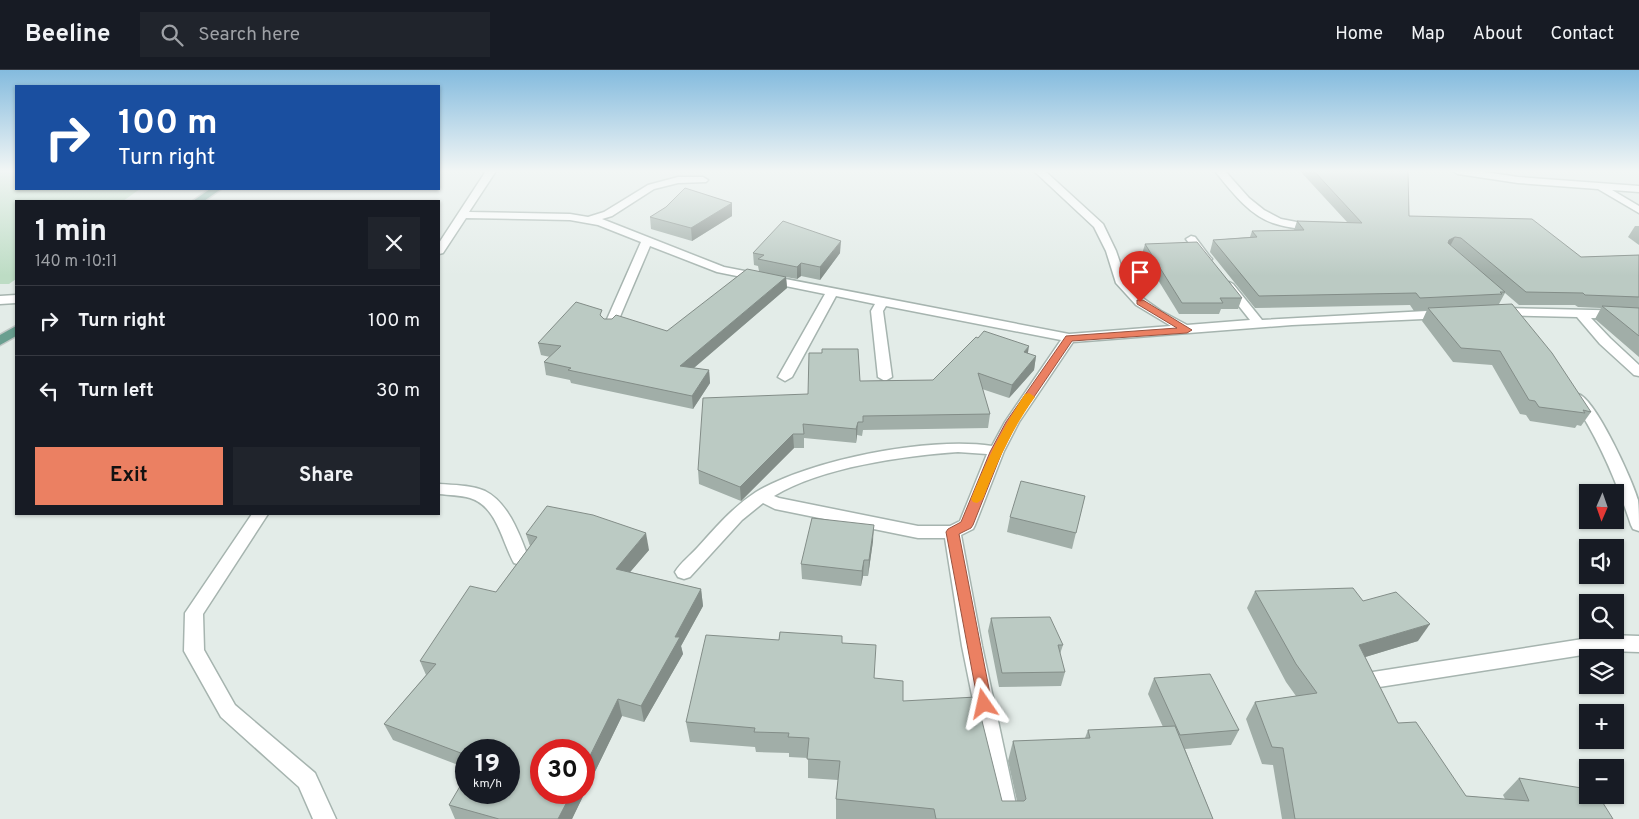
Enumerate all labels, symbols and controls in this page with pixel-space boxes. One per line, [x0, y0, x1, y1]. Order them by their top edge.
search box [140, 12, 490, 57]
text: Beeline [25, 20, 110, 50]
icon: search [158, 21, 186, 49]
text: Search here [198, 23, 300, 47]
text: Home [1335, 23, 1383, 46]
text: Map [1411, 23, 1445, 46]
text: About [1473, 23, 1522, 46]
text: Contact [1550, 23, 1614, 46]
text: 100 m [118, 102, 218, 146]
icon: right [35, 105, 100, 170]
text: Turn right [118, 145, 215, 172]
text: 1 min [35, 214, 107, 251]
button: close [368, 217, 420, 269]
pin [1119, 251, 1161, 302]
text: 140 m · 10:11 [35, 252, 117, 272]
icon: arrive [1126, 258, 1154, 286]
icon: right [35, 307, 63, 335]
text: Turn right [78, 309, 166, 333]
text: 100 m [368, 309, 420, 333]
icon: left [35, 377, 63, 405]
text: Turn left [78, 379, 154, 403]
text: 30 m [376, 379, 420, 403]
button: Exit [35, 447, 223, 505]
button: Share [233, 447, 420, 505]
north arrow [1579, 484, 1624, 529]
map controls [1579, 484, 1624, 804]
button: sound [1579, 539, 1624, 584]
button: search [1579, 594, 1624, 639]
button: layers [1579, 649, 1624, 694]
position arrow [957, 677, 1009, 729]
button: + [1579, 704, 1624, 749]
speed limit sign: 30 [530, 739, 595, 804]
text: 19 [475, 749, 500, 781]
button: − [1579, 759, 1624, 804]
text: km/h [473, 776, 502, 792]

